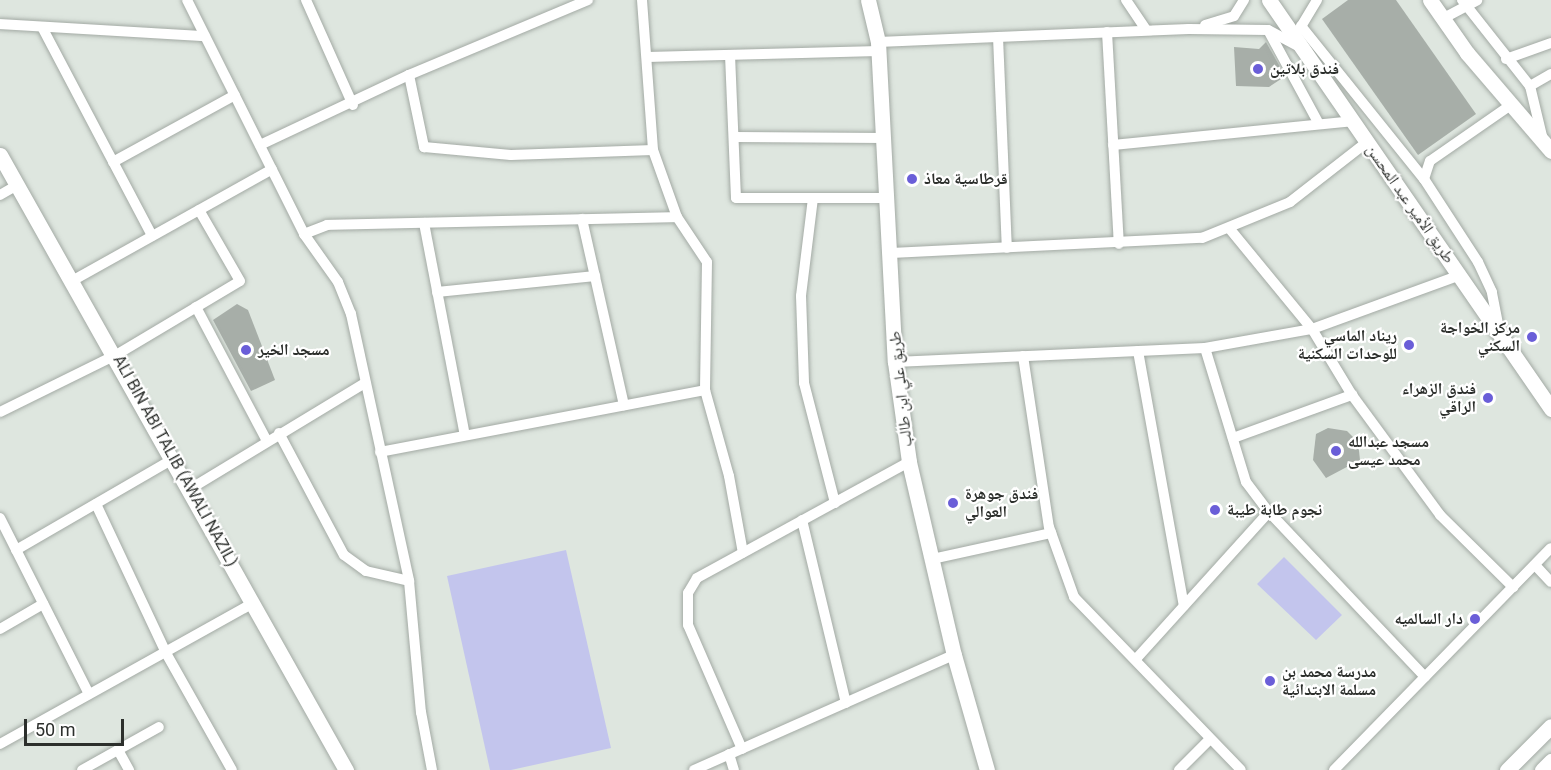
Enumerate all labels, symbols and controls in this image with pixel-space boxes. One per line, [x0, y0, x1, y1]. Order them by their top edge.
place label: فندق بلاتين [1270, 59, 1339, 79]
marker: فندق بلاتين [1251, 62, 1265, 76]
street label: طريق الأمير عبد المحسن [1362, 141, 1458, 267]
place label: قرطاسية معاذ [924, 169, 1008, 189]
marker: قرطاسية معاذ [905, 172, 919, 186]
place label: مركز الخواجة السكني [1440, 318, 1520, 356]
place label: ريناد الماسي للوحدات السكنية [1298, 326, 1397, 364]
street label: طريق علي ابن طالب [885, 330, 917, 448]
marker: مركز الخواجة السكني [1525, 330, 1539, 344]
marker: ريناد الماسي للوحدات السكنية [1402, 338, 1416, 352]
place label: مسجد الخير [258, 340, 330, 360]
marker: مسجد الخير [239, 343, 253, 357]
street label: ALI BIN ABI TALIB (AWALI NAZIL) [109, 352, 241, 570]
place label: فندق الزهراء الراقي [1402, 379, 1476, 417]
marker: فندق الزهراء الراقي [1481, 391, 1495, 405]
place label: مسجد عبدالله محمد عيسى [1348, 432, 1429, 470]
marker: مسجد عبدالله محمد عيسى [1329, 444, 1343, 458]
place label: فندق جوهرة العوالي [965, 484, 1038, 522]
marker: فندق جوهرة العوالي [946, 496, 960, 510]
place label: نجوم طابة طيبة [1227, 500, 1322, 520]
marker: نجوم طابة طيبة [1208, 503, 1222, 517]
place label: دار السالميه [1394, 609, 1463, 629]
marker: دار السالميه [1468, 612, 1482, 626]
place label: مدرسة محمد بن مسلمة الابتدائية [1282, 662, 1376, 700]
marker: مدرسة محمد بن مسلمة الابتدائية [1263, 674, 1277, 688]
scale bar [27, 707, 128, 745]
text: 50 m [35, 719, 75, 740]

